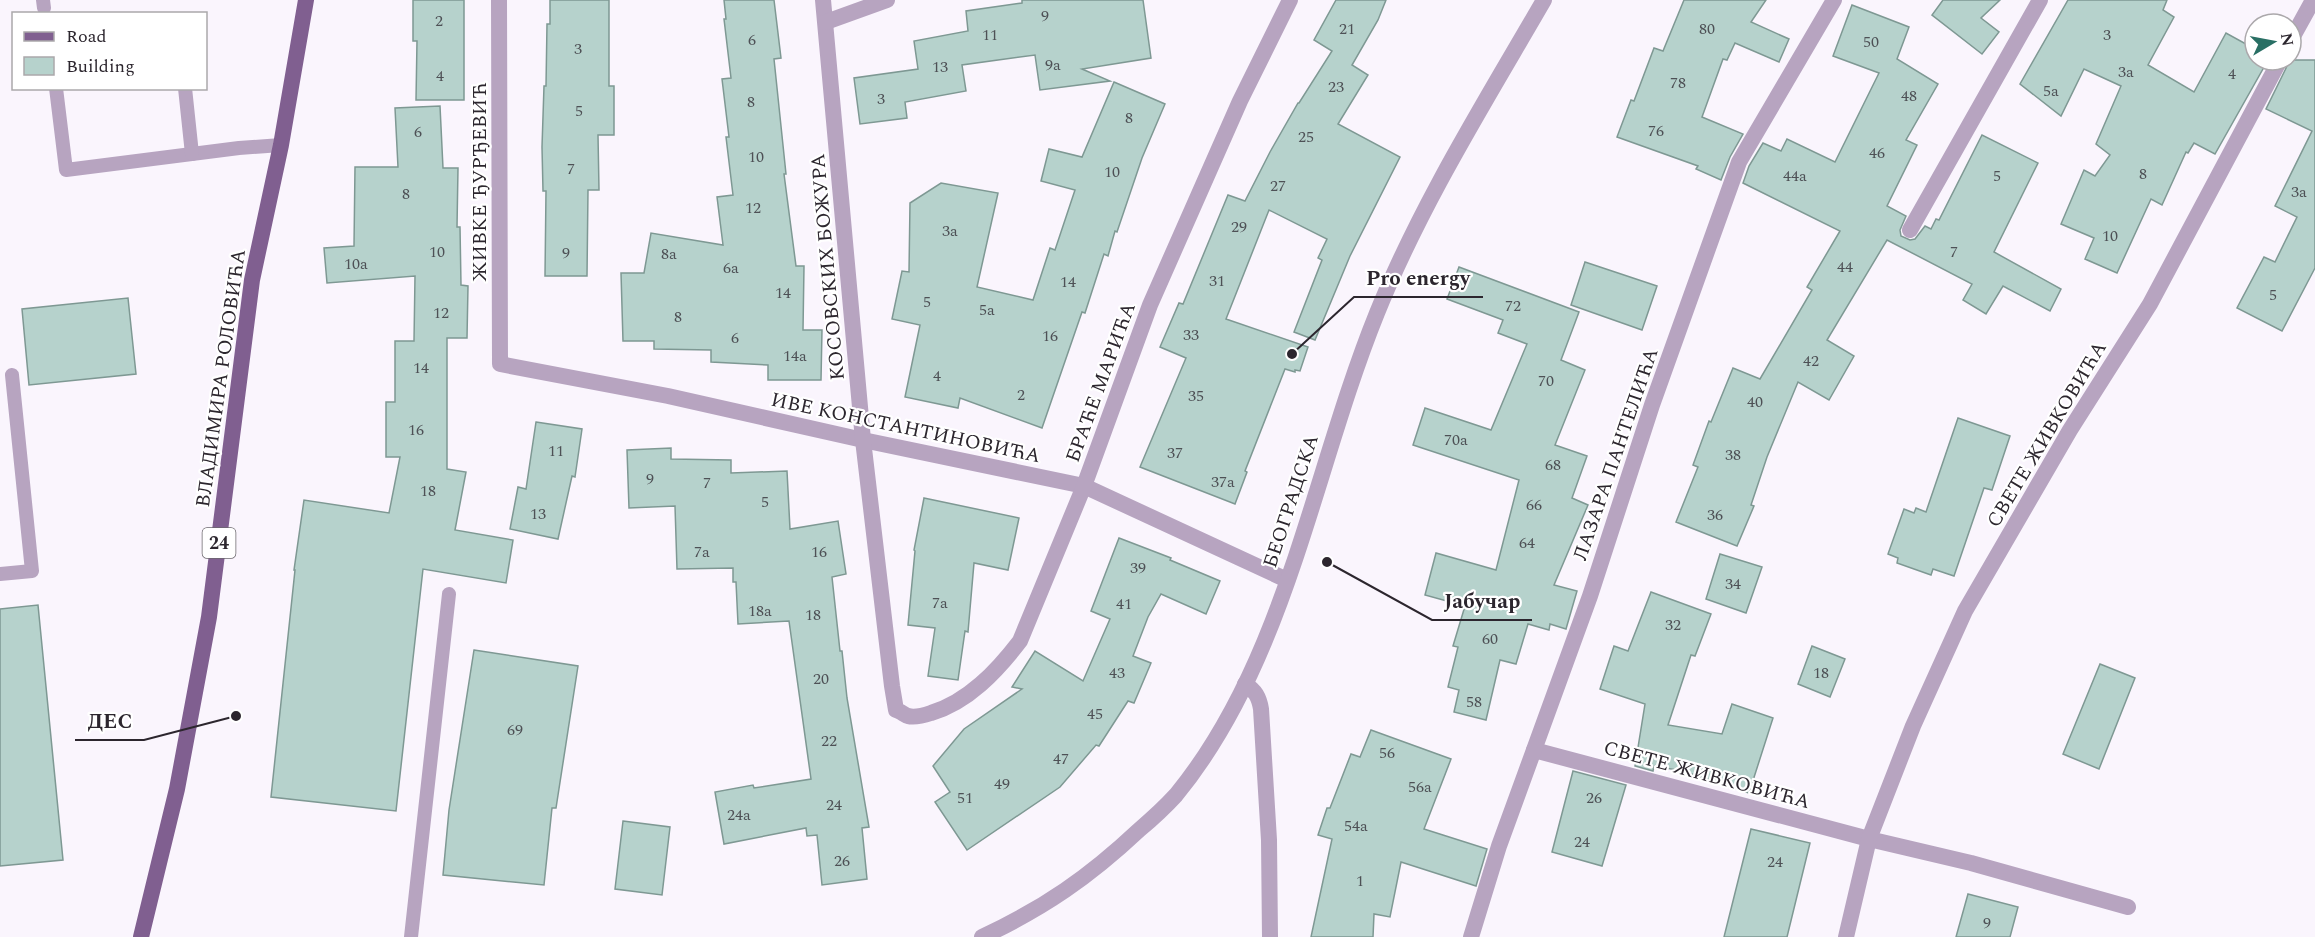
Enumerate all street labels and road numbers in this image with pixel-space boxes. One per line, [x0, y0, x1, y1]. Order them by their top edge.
street label: ЖИВКЕ ЂУРЂЕВИЋ [465, 82, 495, 282]
street label: КОСОВСКИХ БОЖУРА [803, 152, 853, 382]
street label: ВЛАДИМИРА РОЛОВИЋА [188, 247, 254, 509]
street label: БРАЋЕ МАРИЋА [1058, 298, 1144, 467]
street label: СВЕТЕ ЖИВКОВИЋА [1979, 336, 2114, 533]
street label: ЛАЗАРА ПАНТЕЛИЋА [1565, 344, 1666, 565]
street label: ИВЕ КОНСТАНТИНОВИЋА [768, 385, 1043, 471]
street label: БЕОГРАДСКА [1255, 431, 1327, 572]
road number: 24 [202, 528, 236, 558]
street label: СВЕТЕ ЖИВКОВИЋА [1600, 733, 1813, 817]

